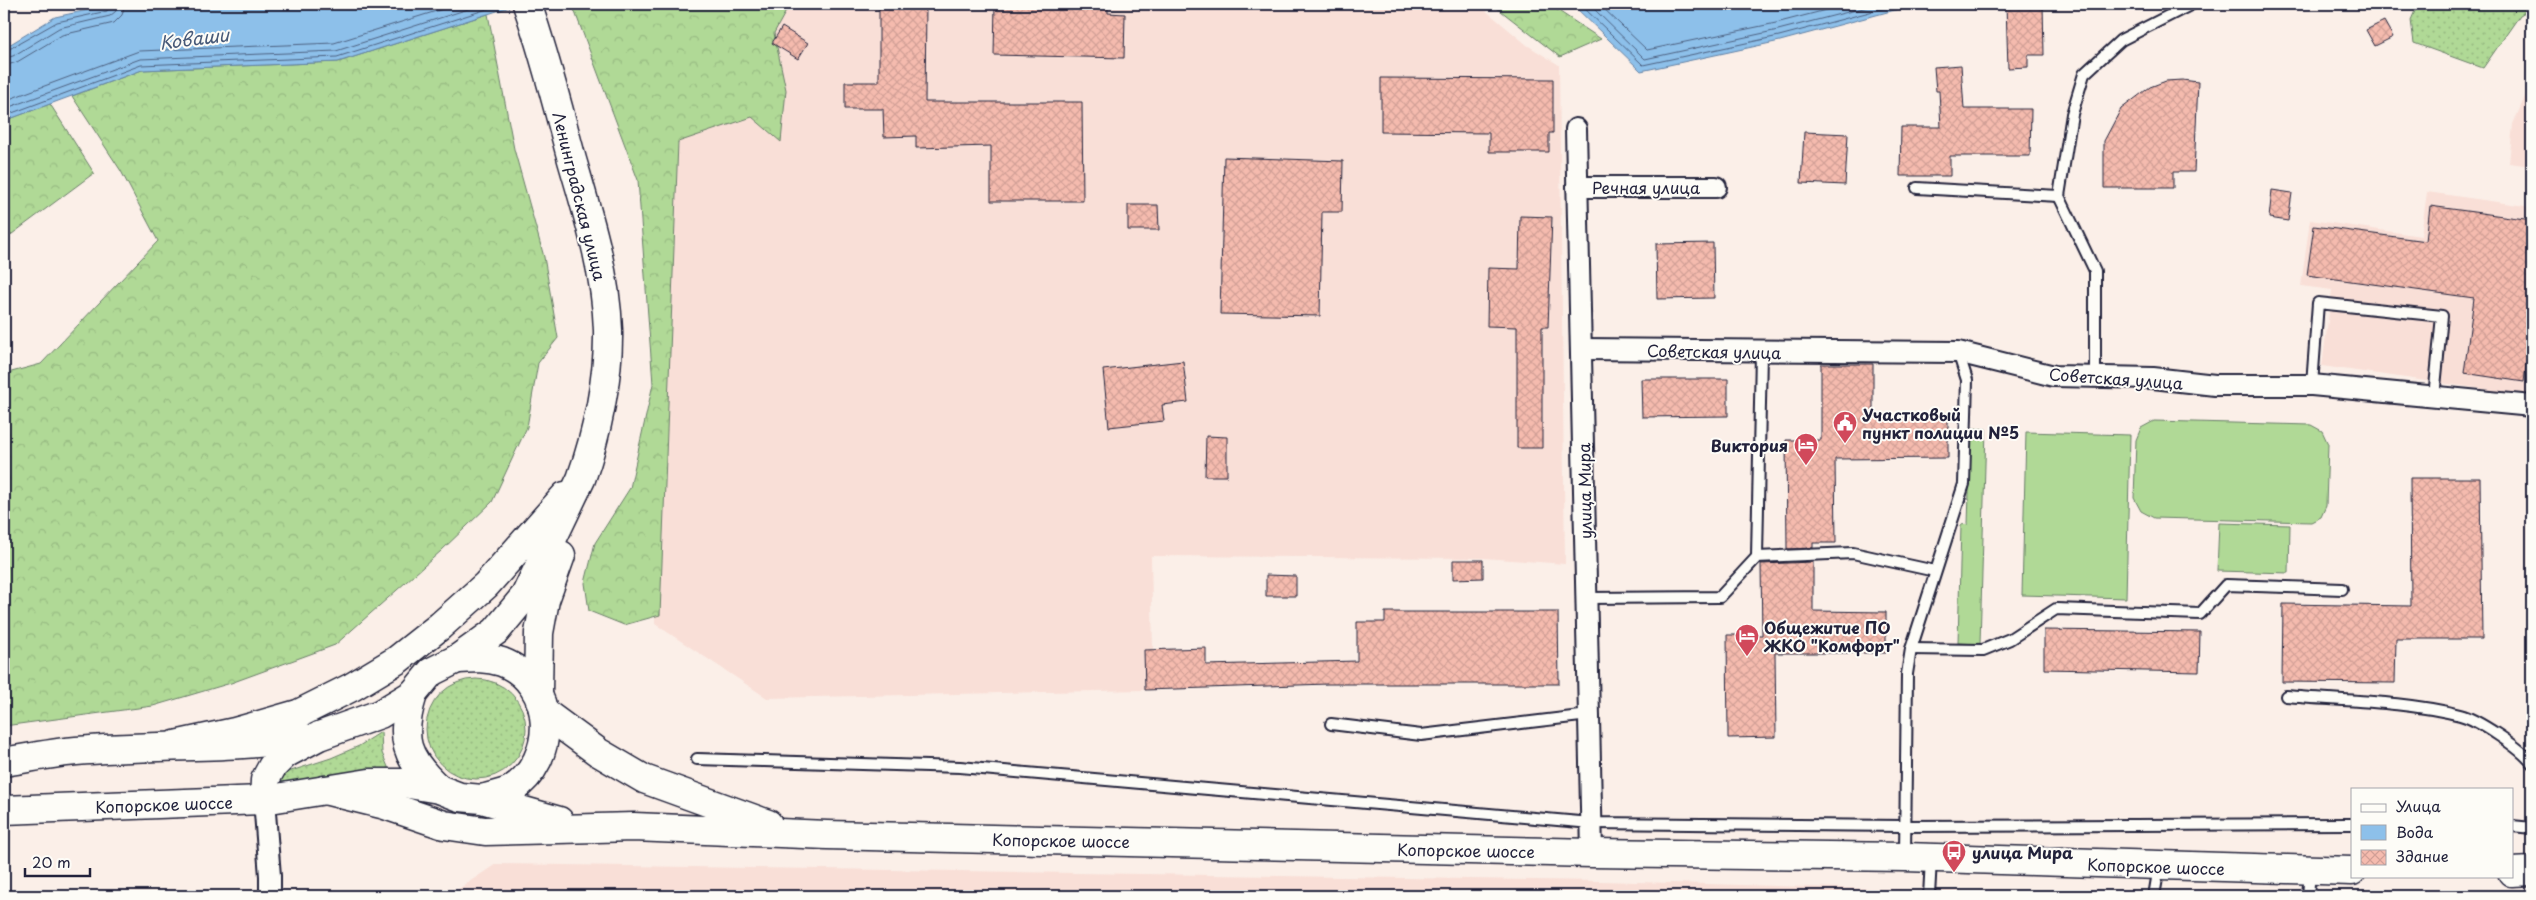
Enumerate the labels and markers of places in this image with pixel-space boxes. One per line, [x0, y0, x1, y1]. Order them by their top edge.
place label: Участковый пункт полиции №5 [1862, 402, 2019, 444]
public building icon: Участковый пункт полиции №5 [1832, 410, 1858, 444]
hotel icon: Виктория [1793, 432, 1819, 466]
place label: Виктория [1711, 433, 1788, 457]
place label: Общежитие ПО ЖКО "Комфорт" [1763, 615, 1900, 657]
hotel icon: Общежитие ПО ЖКО "Комфорт" [1734, 623, 1760, 657]
bus stop icon: улица Мира [1941, 839, 1967, 873]
place label: улица Мира [1972, 840, 2073, 864]

